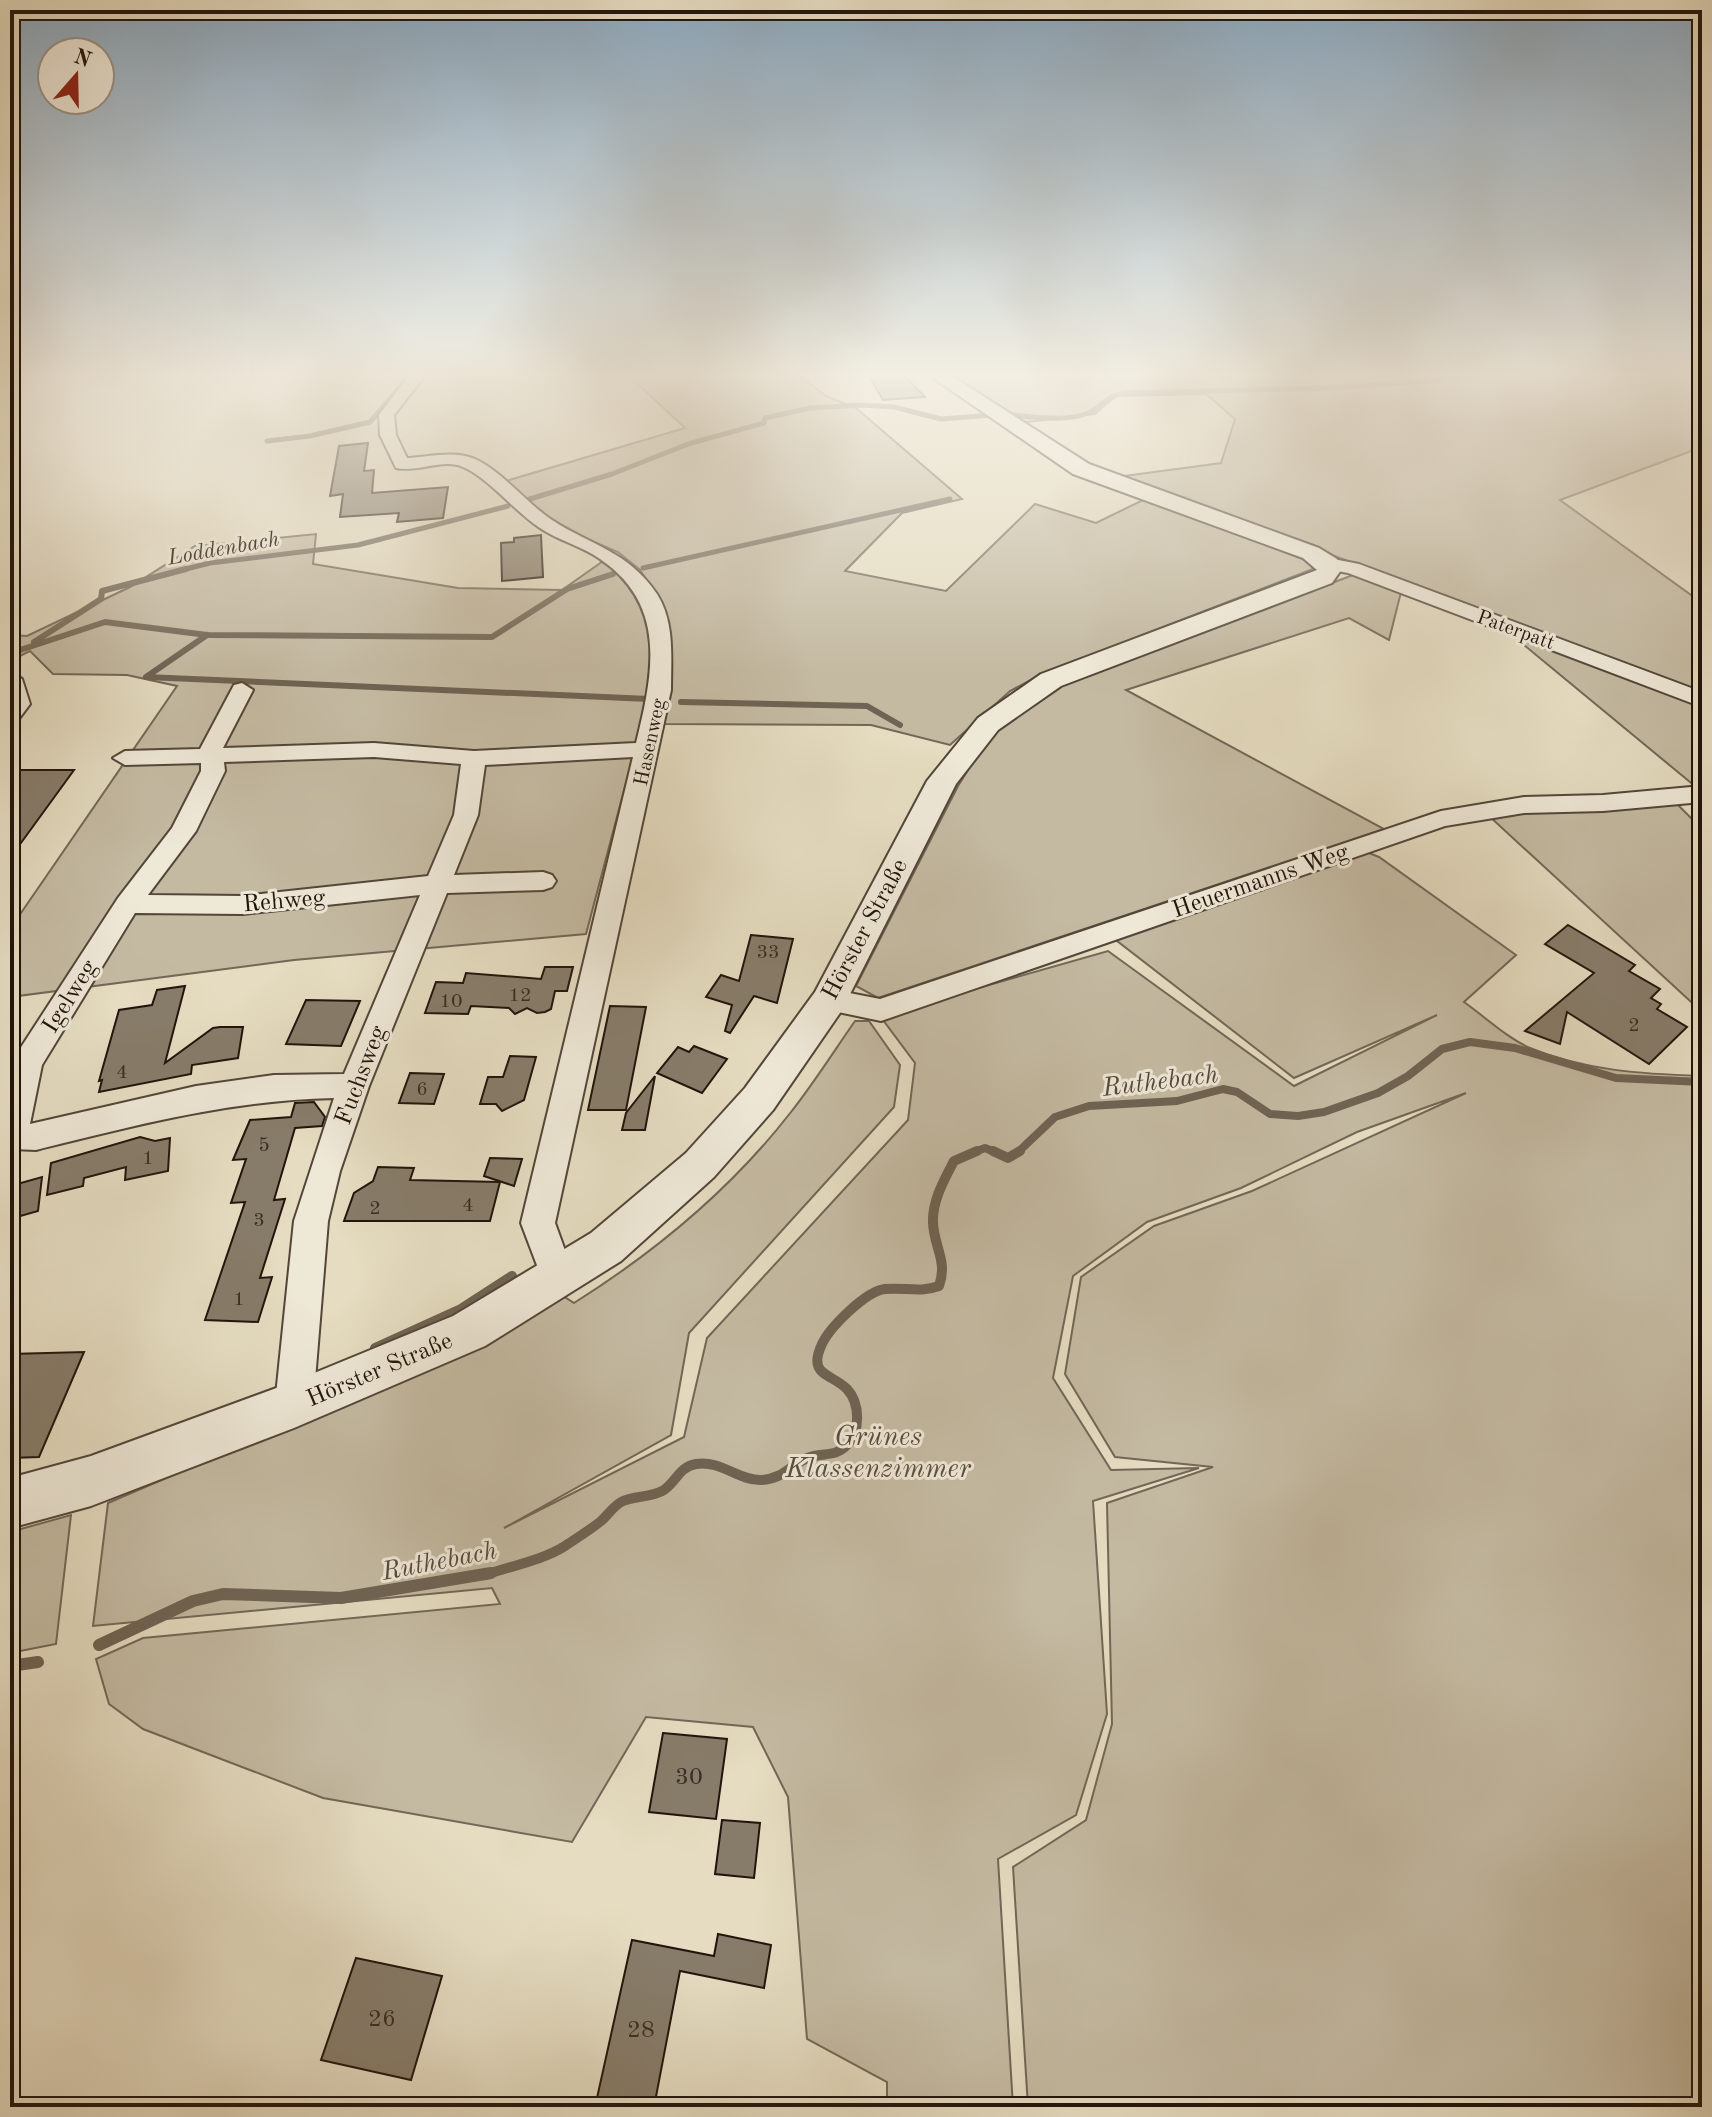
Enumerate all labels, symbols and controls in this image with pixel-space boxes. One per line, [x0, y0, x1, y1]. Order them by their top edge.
north arrow [36, 36, 116, 116]
text: N [70, 46, 94, 72]
water label: Loddenbach [165, 528, 281, 570]
street label: Paterpatt [1474, 608, 1557, 654]
street label: Hasenweg [632, 697, 670, 788]
street label: Heuermanns Weg [1169, 840, 1352, 923]
street label: Hörster Straße [819, 856, 913, 1004]
street label: Rehweg [242, 886, 326, 918]
house number: 33 [756, 943, 780, 963]
street label: Igelweg [39, 956, 102, 1038]
house number: 12 [508, 986, 532, 1006]
house number: 10 [439, 992, 463, 1012]
house number: 2 [1628, 1016, 1640, 1036]
street label: Fuchsweg [332, 1023, 392, 1129]
water label: Ruthebach [1100, 1062, 1220, 1102]
house number: 4 [116, 1063, 128, 1083]
house number: 6 [416, 1080, 428, 1100]
house number: 5 [258, 1136, 270, 1156]
house number: 1 [142, 1149, 154, 1169]
house number: 4 [462, 1196, 474, 1216]
house number: 2 [369, 1199, 381, 1219]
house number: 3 [253, 1211, 265, 1231]
house number: 1 [233, 1290, 245, 1310]
street label: Hörster Straße [303, 1329, 456, 1412]
park label: Grünes Klassenzimmer [784, 1424, 972, 1484]
water label: Ruthebach [379, 1538, 499, 1586]
house number: 30 [675, 1766, 703, 1790]
house number: 26 [368, 2008, 396, 2032]
house number: 28 [627, 2019, 655, 2043]

